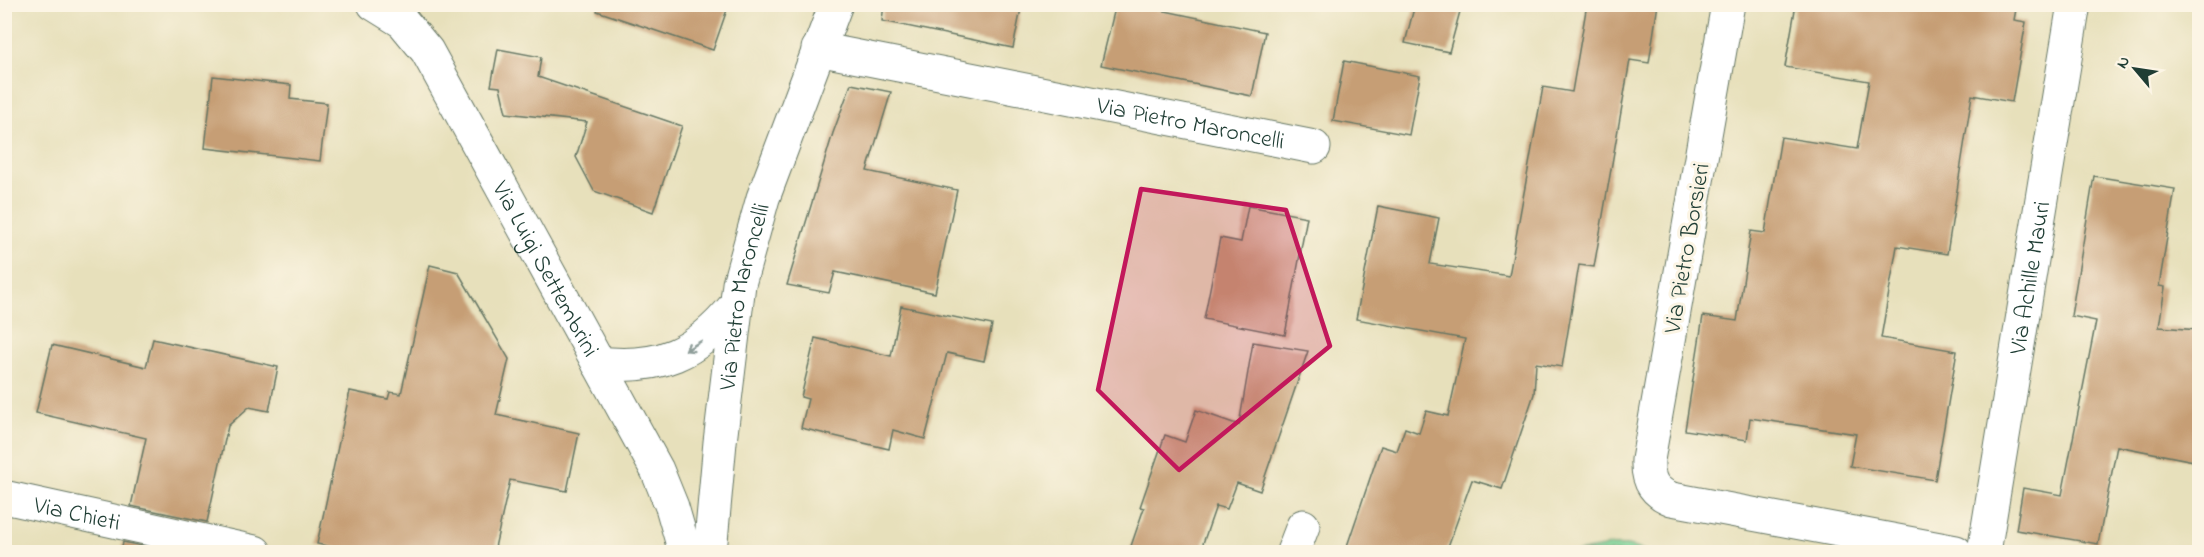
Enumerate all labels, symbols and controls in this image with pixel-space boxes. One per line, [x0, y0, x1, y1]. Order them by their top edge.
north arrow [2105, 39, 2165, 99]
text: N [2111, 52, 2137, 73]
street label: Via Pietro Maroncelli [1092, 89, 1287, 161]
street label: Via Pietro Borsieri [1656, 161, 1721, 337]
street label: Via Luigi Settembrini [481, 175, 607, 364]
street label: Via Pietro Maroncelli [711, 199, 781, 393]
street label: Via Achille Mauri [2002, 199, 2061, 358]
one-way arrow [685, 340, 702, 352]
street label: Via Chieti [29, 489, 123, 542]

